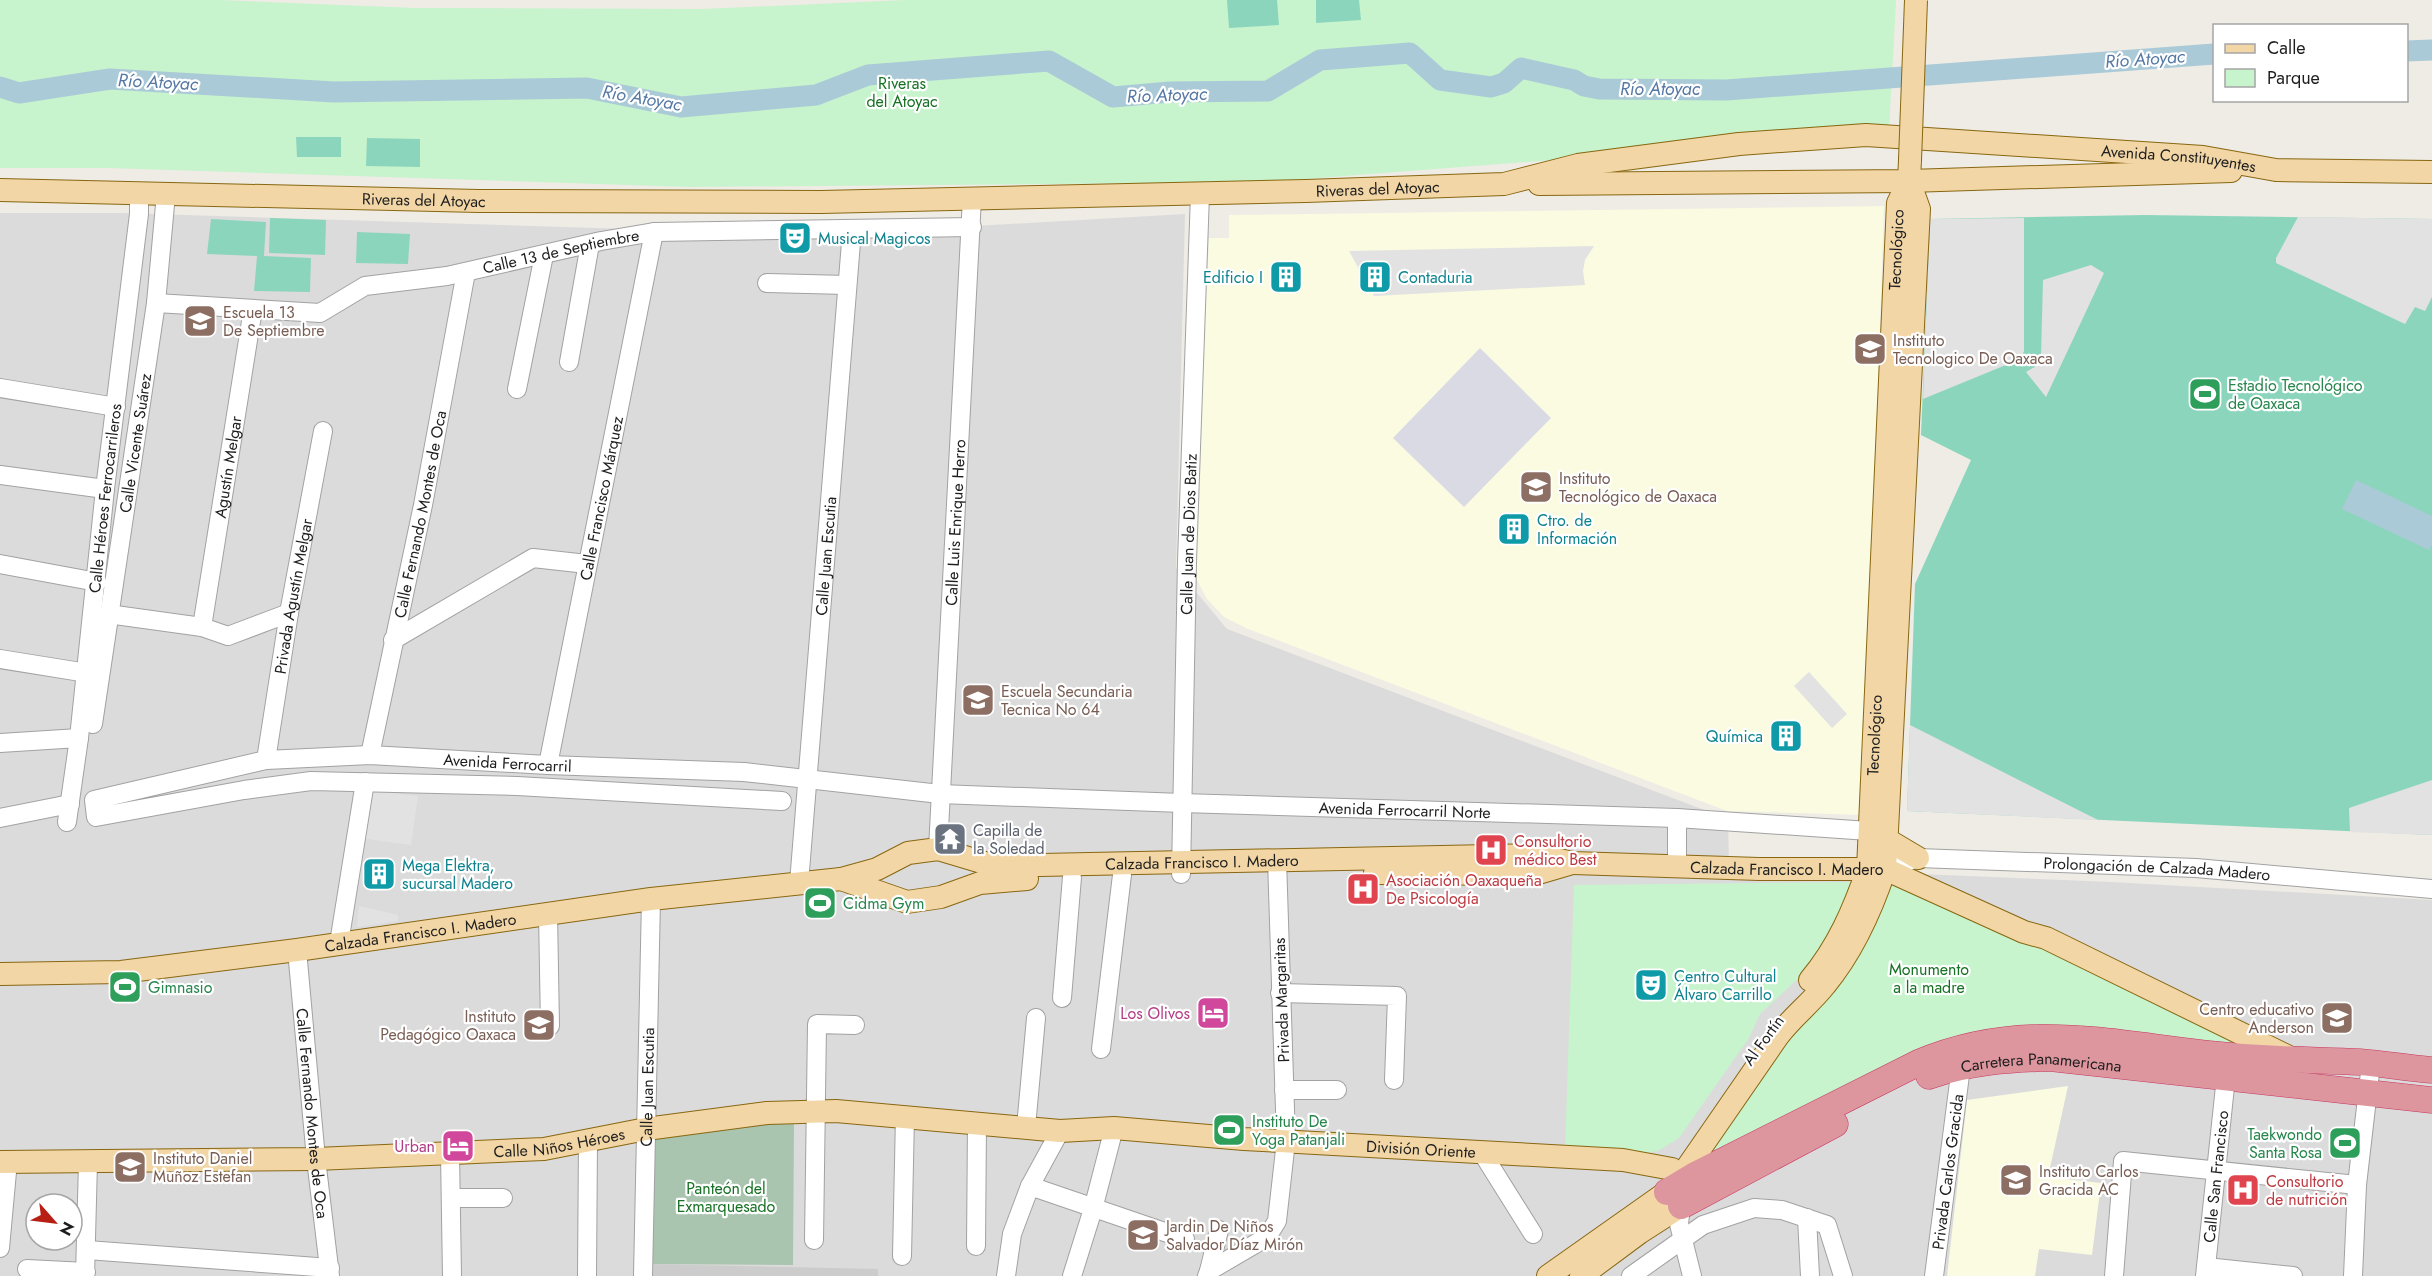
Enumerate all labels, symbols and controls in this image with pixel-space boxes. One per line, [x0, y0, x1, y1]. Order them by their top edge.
legend [2213, 24, 2408, 102]
text: Calle [2267, 35, 2306, 61]
water label: Río Atoyac [2104, 43, 2187, 75]
text: Parque [2267, 65, 2320, 91]
water label: Río Atoyac [117, 67, 199, 97]
park label: Riveras del Atoyac [866, 72, 938, 113]
water label: Río Atoyac [1620, 76, 1701, 102]
water label: Río Atoyac [600, 78, 684, 118]
water label: Río Atoyac [1126, 81, 1208, 109]
street label: Avenida Constituyentes [2100, 139, 2258, 178]
street label: Riveras del Atoyac [1315, 175, 1440, 203]
street label: Riveras del Atoyac [362, 187, 486, 213]
street label: Tecnológico [1883, 208, 1910, 291]
theatre icon: Musical Magicos [777, 220, 813, 256]
street label: Calle 13 de Septiembre [480, 224, 641, 280]
place label: Musical Magicos [818, 227, 931, 250]
building icon: Edificio I [1268, 259, 1304, 295]
building icon: Contaduria [1357, 259, 1393, 295]
place label: Edificio I [1203, 266, 1263, 289]
place label: Contaduria [1398, 266, 1473, 289]
place label: Escuela 13 De Septiembre [223, 301, 324, 342]
school or university icon: Escuela 13 De Septiembre [182, 303, 218, 339]
place label: Instituto Tecnologico De Oaxaca [1893, 329, 2053, 370]
school or university icon: Instituto Tecnologico De Oaxaca [1852, 331, 1888, 367]
street label: Calle Vicente Suárez [114, 371, 157, 514]
place label: Estadio Tecnológico de Oaxaca [2228, 374, 2363, 415]
sports icon: Estadio Tecnológico de Oaxaca [2187, 376, 2223, 412]
street label: Calle Héroes Ferrocarrileros [83, 402, 127, 594]
street label: Calle Fernando Montes de Oca [388, 409, 452, 620]
street label: Agustín Melgar [209, 414, 248, 520]
street label: Calle Francisco Márquez [574, 414, 629, 582]
street label: Calle Luis Enrique Herro [940, 438, 971, 606]
street label: Calle Juan de Dios Batiz [1175, 452, 1203, 615]
place label: Instituto Tecnológico de Oaxaca [1559, 467, 1717, 508]
school or university icon: Instituto Tecnológico de Oaxaca [1518, 469, 1554, 505]
street label: Calle Juan Escutia [810, 496, 842, 617]
place label: Ctro. de Información [1537, 509, 1617, 550]
building icon: Ctro. de Información [1496, 511, 1532, 547]
street label: Privada Agustín Melgar [269, 516, 319, 676]
place label: Escuela Secundaria Tecnica No 64 [1001, 680, 1132, 721]
school or university icon: Escuela Secundaria Tecnica No 64 [960, 682, 996, 718]
street label: Tecnológico [1861, 694, 1888, 776]
building icon: Química [1768, 718, 1804, 754]
place label: Química [1706, 725, 1763, 748]
street label: Avenida Ferrocarril [443, 748, 572, 778]
street label: Avenida Ferrocarril Norte [1318, 796, 1491, 824]
place label: Capilla de la Soledad [973, 819, 1045, 860]
temple icon: Capilla de la Soledad [932, 821, 968, 857]
place label: Consultorio médico Best [1514, 830, 1597, 871]
hospital icon: Consultorio médico Best [1473, 832, 1509, 868]
street label: Calzada Francisco I. Madero [1105, 849, 1299, 876]
street label: Prolongación de Calzada Madero [2043, 852, 2272, 887]
place label: Mega Elektra, sucursal Madero [402, 854, 513, 895]
building icon: Mega Elektra, sucursal Madero [361, 856, 397, 892]
street label: Calzada Francisco I. Madero [1690, 856, 1884, 881]
place label: Asociación Oaxaqueña De Psicología [1386, 869, 1542, 910]
hospital icon: Asociación Oaxaqueña De Psicología [1345, 871, 1381, 907]
sports icon: Cidma Gym [802, 885, 838, 921]
place label: Cidma Gym [843, 892, 924, 915]
street label: Calzada Francisco I. Madero [323, 908, 518, 958]
street label: Privada Margaritas [1268, 937, 1295, 1063]
park label: Monumento a la madre [1889, 958, 1969, 999]
place label: Centro Cultural Álvaro Carrillo [1674, 965, 1776, 1006]
theatre icon: Centro Cultural Álvaro Carrillo [1633, 967, 1669, 1003]
sports icon: Gimnasio [107, 969, 143, 1005]
place label: Gimnasio [148, 976, 213, 999]
hotel icon: Los Olivos [1195, 995, 1231, 1031]
place label: Centro educativo Anderson [2199, 998, 2314, 1039]
school or university icon: Centro educativo Anderson [2319, 1000, 2355, 1036]
place label: Los Olivos [1120, 1002, 1190, 1025]
place label: Instituto Pedagógico Oaxaca [380, 1005, 516, 1046]
street label: Calle Fernando Montes de Oca [290, 1007, 334, 1220]
school or university icon: Instituto Pedagógico Oaxaca [521, 1007, 557, 1043]
street label: Al Fortín [1737, 1010, 1790, 1070]
street label: Calle Juan Escutia [635, 1027, 660, 1147]
street label: Carretera Panamericana [1959, 1047, 2123, 1079]
street label: Privada Carlos Gracida [1927, 1093, 1969, 1251]
street label: Calle San Francisco [2198, 1109, 2234, 1244]
place label: Instituto De Yoga Patanjali [1252, 1110, 1345, 1151]
sports icon: Instituto De Yoga Patanjali [1211, 1112, 1247, 1148]
street label: Calle Niños Héroes [493, 1122, 627, 1163]
place label: Taekwondo Santa Rosa [2247, 1123, 2322, 1164]
sports icon: Taekwondo Santa Rosa [2327, 1125, 2363, 1161]
hotel icon: Urban [440, 1128, 476, 1164]
place label: Urban [394, 1135, 435, 1158]
street label: División Oriente [1365, 1135, 1477, 1164]
place label: Instituto Daniel Muñoz Estefan [153, 1147, 252, 1188]
school or university icon: Instituto Daniel Muñoz Estefan [112, 1149, 148, 1185]
place label: Instituto Carlos Gracida AC [2039, 1160, 2138, 1201]
school or university icon: Instituto Carlos Gracida AC [1998, 1162, 2034, 1198]
place label: Consultorio de nutrición [2266, 1170, 2347, 1211]
hospital icon: Consultorio de nutrición [2225, 1172, 2261, 1208]
park label: Panteón del Exmarquesado [677, 1177, 776, 1218]
north arrow [24, 1192, 84, 1252]
place label: Jardin De Niños Salvador Díaz Mirón [1164, 1215, 1303, 1256]
school or university icon: Jardin De Niños Salvador Díaz Mirón [1125, 1217, 1161, 1253]
text: N [54, 1218, 80, 1240]

